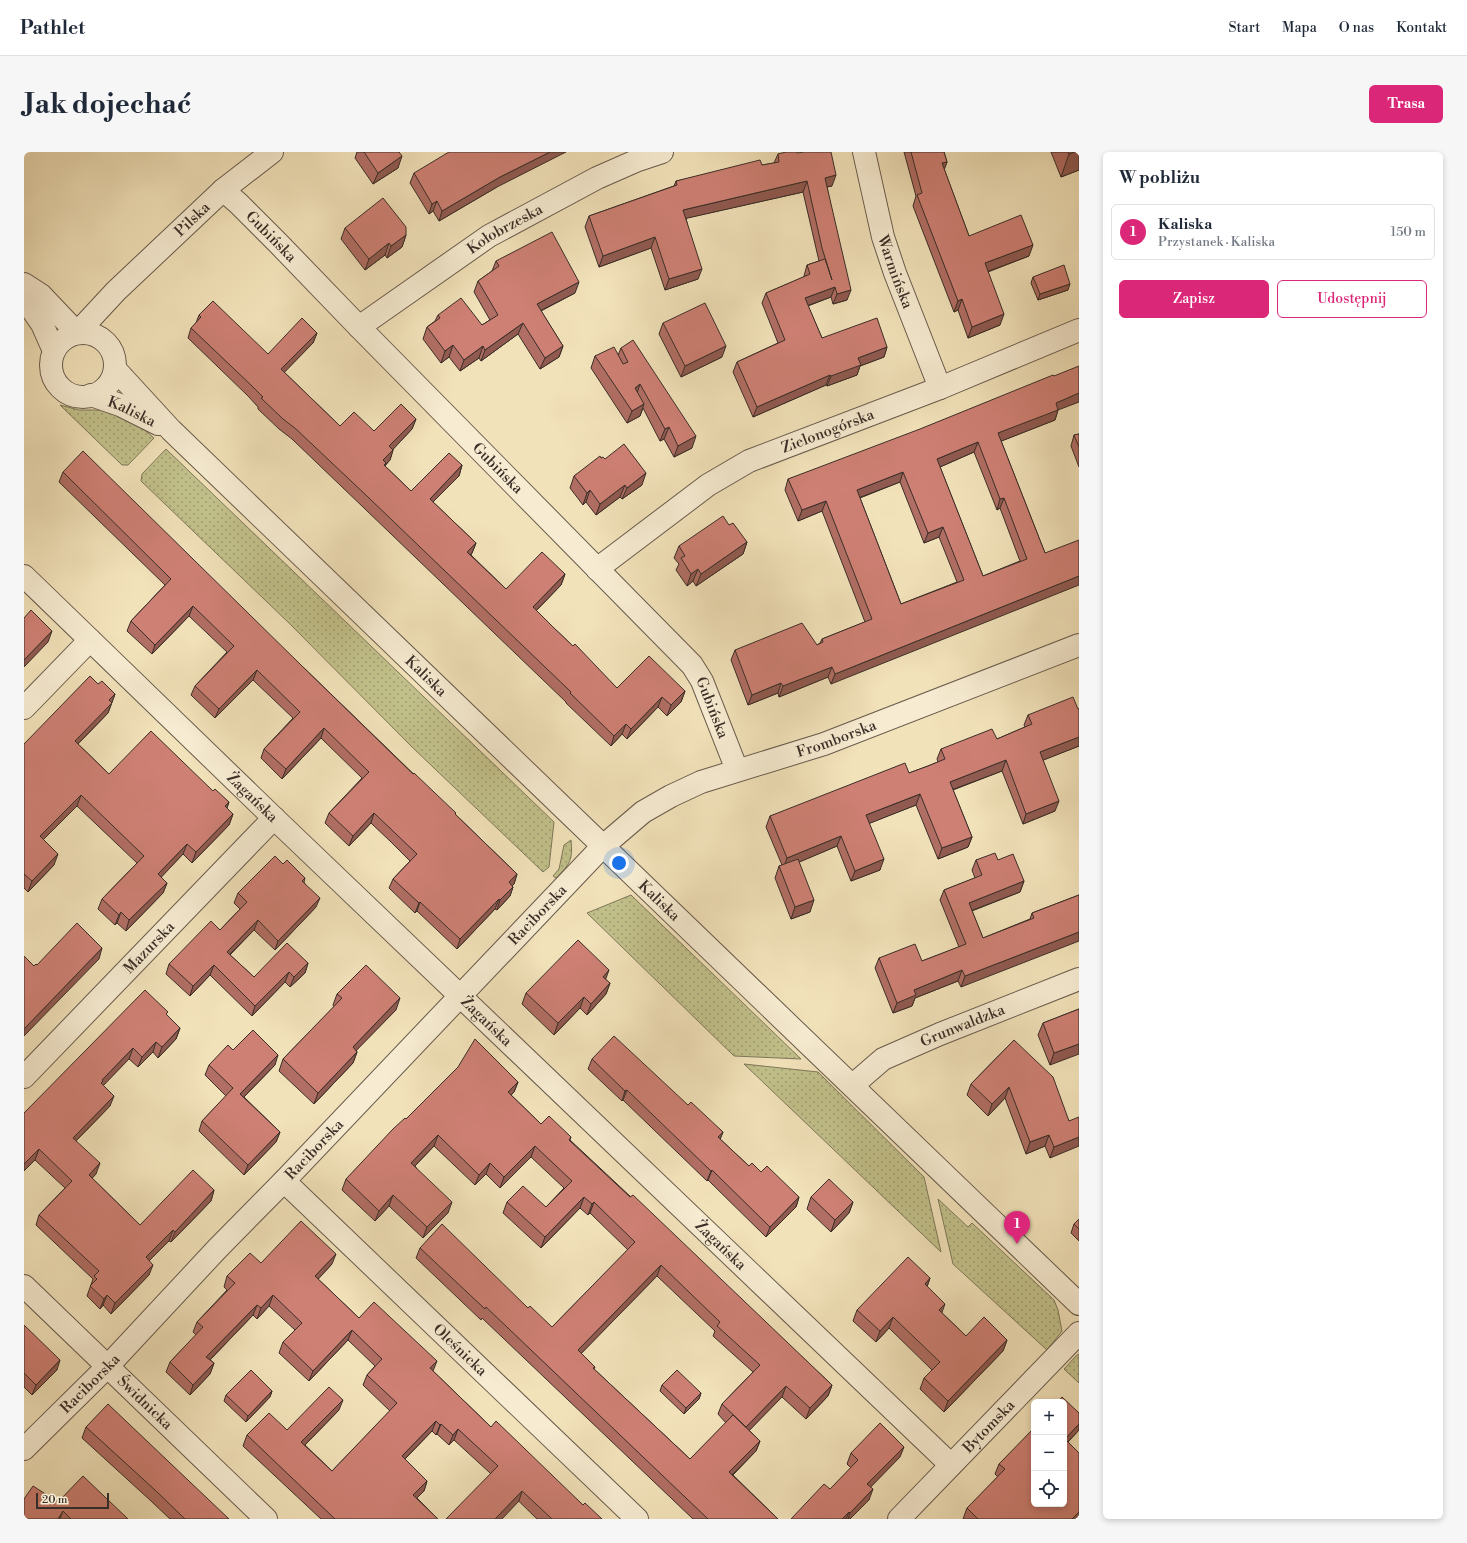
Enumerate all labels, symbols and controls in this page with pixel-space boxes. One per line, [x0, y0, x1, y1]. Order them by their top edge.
text: Pathlet [20, 16, 85, 40]
text: Start [1228, 19, 1260, 37]
text: Mapa [1282, 19, 1317, 37]
text: O nas [1339, 19, 1374, 37]
text: Kontakt [1396, 19, 1447, 37]
button: Trasa [1369, 85, 1443, 123]
text: Jak dojechać [24, 87, 191, 122]
text: W pobliżu [1119, 167, 1200, 189]
street label: Pilska [171, 198, 215, 241]
street label: Kołobrzeska [463, 200, 547, 258]
street label: Gubińska [241, 207, 301, 267]
text: Kaliska [1158, 215, 1212, 234]
text: 1 [1130, 224, 1136, 240]
text: 150 m [1391, 224, 1426, 240]
street label: Warmińska [873, 232, 917, 312]
text: Przystanek · Kaliska [1158, 234, 1275, 250]
button: Zapisz [1119, 280, 1269, 318]
button: Udostępnij [1277, 280, 1427, 318]
street label: Kaliska [105, 393, 159, 431]
street label: Zielonogórska [779, 405, 877, 458]
street label: Gubińska [468, 439, 527, 498]
street label: Kaliska [401, 652, 451, 701]
street label: Gubińska [691, 674, 733, 742]
street label: Fromborska [794, 716, 879, 762]
street label: Żagańska [222, 768, 282, 827]
your location [609, 853, 629, 873]
street label: Kaliska [634, 876, 684, 926]
street label: Raciborska [504, 880, 571, 950]
street label: Mazurska [120, 917, 179, 978]
street label: Żagańska [456, 992, 516, 1051]
street label: Grunwaldzka [917, 1000, 1008, 1051]
street label: Raciborska [281, 1115, 348, 1184]
pin: 1 [1004, 1211, 1030, 1244]
street label: Żagańska [691, 1216, 751, 1275]
street label: Oleśnicka [429, 1320, 491, 1381]
street label: Raciborska [57, 1350, 125, 1418]
street label: Świdnicka [113, 1371, 177, 1434]
street label: Bytomska [958, 1396, 1019, 1458]
map controls [1031, 1399, 1067, 1507]
button: + [1031, 1399, 1067, 1435]
button: − [1031, 1435, 1067, 1471]
button: locate [1031, 1471, 1067, 1507]
scale bar [36, 1491, 109, 1510]
text: 20 m [42, 1493, 67, 1507]

